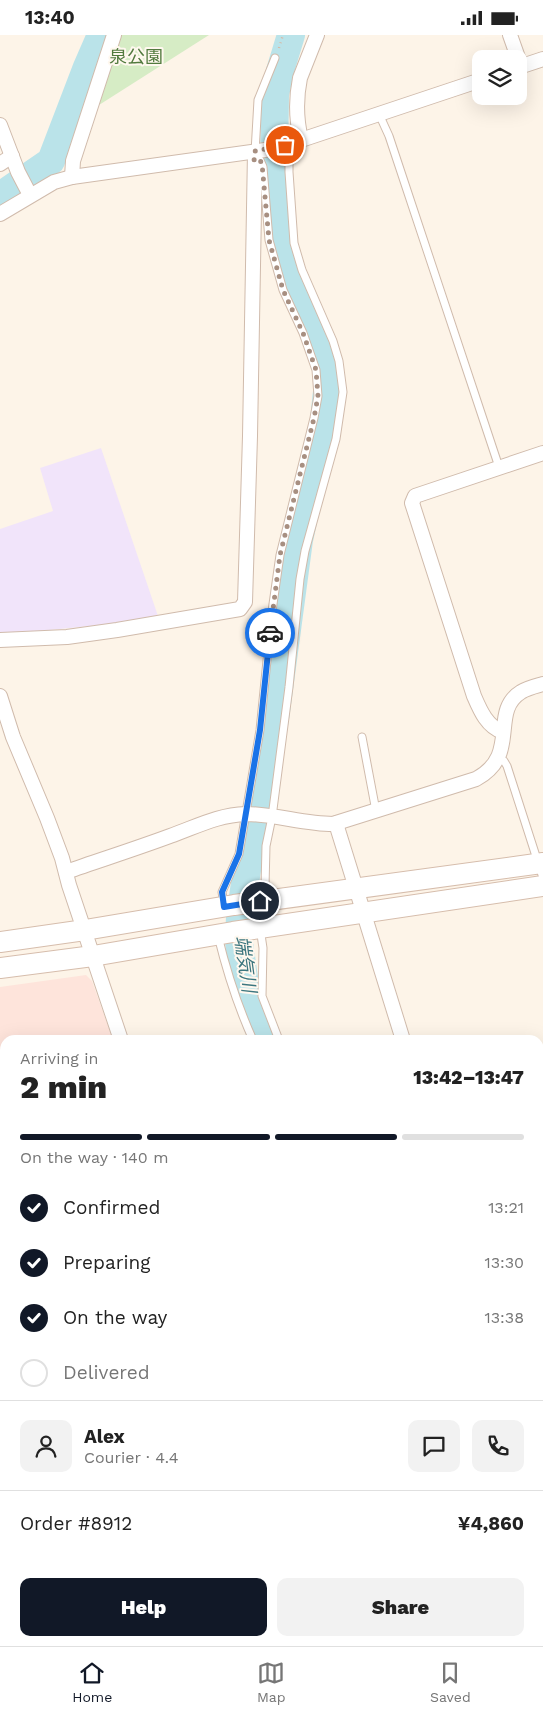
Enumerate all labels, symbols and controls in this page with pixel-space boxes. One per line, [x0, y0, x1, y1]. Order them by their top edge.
text: 13:40 [25, 6, 75, 29]
park label: 泉公園 [109, 46, 163, 67]
map controls [472, 50, 527, 105]
button: layers [472, 50, 527, 105]
pin [264, 124, 306, 166]
icon: bag [271, 131, 299, 159]
courier [245, 608, 295, 658]
icon: car [256, 619, 284, 647]
pin [239, 880, 281, 922]
icon: home [246, 887, 274, 915]
water label: 端気川 [230, 934, 261, 996]
text: Arriving in [20, 1049, 98, 1068]
text: 13:42–13:47 [413, 1066, 524, 1089]
text: 2 min [20, 1068, 107, 1106]
text: On the way · 140 m [20, 1148, 168, 1167]
icon: check [20, 1194, 48, 1222]
text: Confirmed [63, 1196, 160, 1219]
text: 13:21 [488, 1198, 524, 1217]
icon: check [20, 1249, 48, 1277]
text: Preparing [63, 1251, 150, 1274]
text: 13:30 [484, 1253, 524, 1272]
icon: check [20, 1304, 48, 1332]
text: On the way [63, 1306, 167, 1329]
text: 13:38 [485, 1308, 524, 1327]
text: Delivered [63, 1361, 150, 1384]
button: person [20, 1420, 72, 1472]
button: chat [408, 1420, 460, 1472]
button: phone [472, 1420, 524, 1472]
text: Alex [84, 1425, 125, 1448]
text: Courier · 4.4 [84, 1448, 179, 1467]
text: Order #8912 [20, 1512, 132, 1535]
text: ¥4,860 [458, 1512, 524, 1535]
button: Help [20, 1578, 267, 1636]
button: Share [277, 1578, 524, 1636]
tab: Home [72, 1659, 112, 1705]
tab: Map [257, 1659, 285, 1705]
tab: Saved [430, 1659, 471, 1705]

